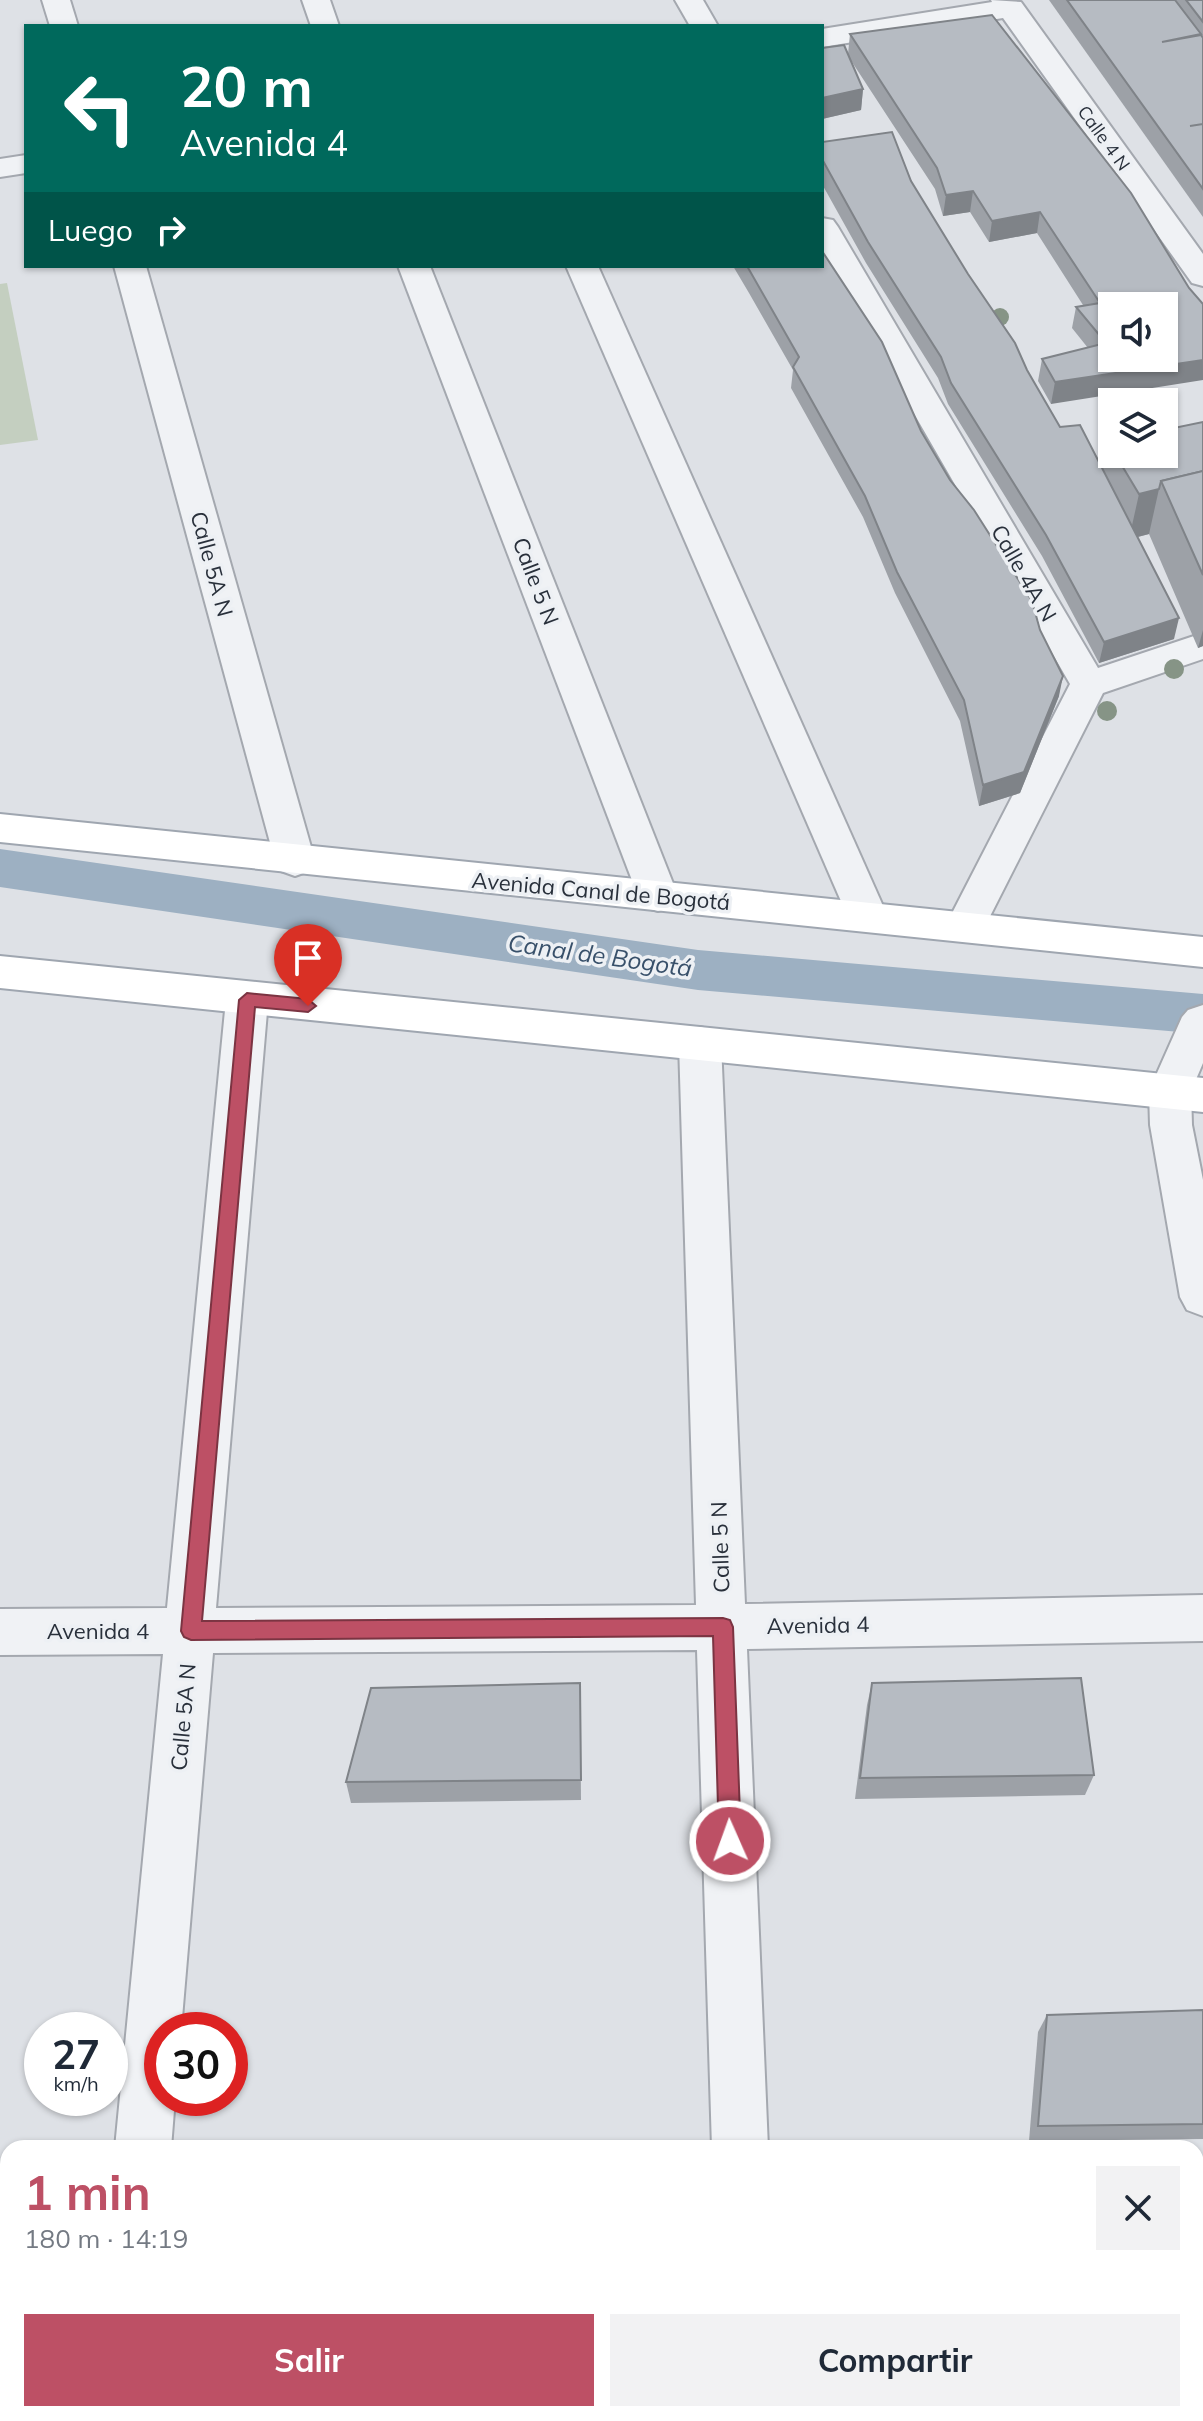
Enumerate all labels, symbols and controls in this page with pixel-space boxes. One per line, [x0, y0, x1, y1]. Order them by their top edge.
text: 20 m [180, 51, 313, 121]
icon: left [48, 56, 152, 160]
street label: Calle 4 N [1073, 101, 1135, 175]
text: Avenida 4 [180, 120, 348, 165]
icon: right [149, 208, 193, 252]
text: Luego [48, 211, 133, 249]
map controls [1098, 292, 1178, 468]
button: sound [1098, 292, 1178, 372]
button: layers [1098, 388, 1178, 468]
street label: Calle 5A N [185, 508, 239, 620]
street label: Calle 4A N [985, 519, 1063, 627]
street label: Calle 5 N [507, 533, 565, 629]
street label: Avenida Canal de Bogotá [471, 866, 731, 916]
pin [274, 924, 342, 1006]
water label: Canal de Bogotá [506, 927, 694, 983]
icon: arrive [286, 936, 330, 980]
street label: Calle 5 N [704, 1501, 736, 1593]
street label: Avenida 4 [766, 1610, 870, 1640]
street label: Avenida 4 [47, 1617, 149, 1645]
street label: Calle 5A N [164, 1662, 202, 1772]
position arrow [688, 1799, 772, 1883]
speed limit sign: 30 [144, 2012, 248, 2116]
text: 27 [52, 2029, 100, 2079]
text: km/h [53, 2071, 99, 2096]
text: 1 min [24, 2162, 151, 2222]
button: close [1096, 2166, 1180, 2250]
text: 180 m · 14:19 [24, 2222, 188, 2255]
button: Salir [24, 2314, 594, 2406]
button: Compartir [610, 2314, 1180, 2406]

